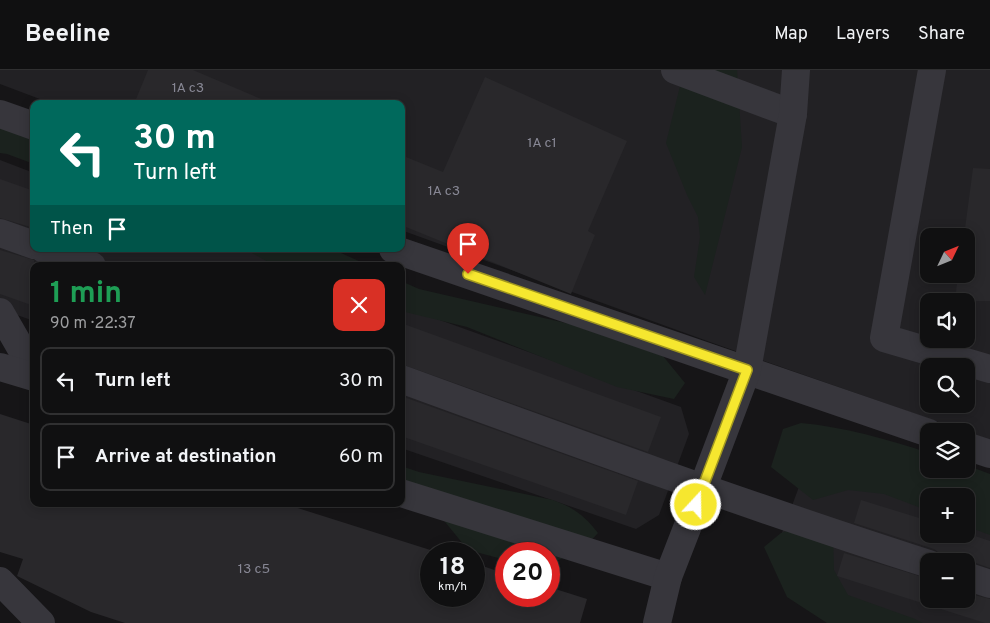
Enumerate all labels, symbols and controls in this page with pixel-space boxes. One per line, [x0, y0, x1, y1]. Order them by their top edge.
text: Beeline [25, 20, 110, 50]
text: Map [774, 23, 808, 46]
text: Layers [836, 23, 890, 46]
text: Share [918, 23, 965, 46]
house number: 1А с3 [172, 80, 204, 97]
text: 30 m [133, 117, 216, 161]
icon: left [50, 120, 115, 185]
house number: 1А с1 [527, 135, 557, 152]
text: Turn left [133, 160, 216, 187]
house number: 1А с3 [428, 183, 460, 200]
icon: arrive [103, 215, 131, 243]
text: Then [50, 217, 93, 241]
pin [447, 223, 489, 274]
north arrow [920, 228, 975, 282]
map controls [920, 228, 975, 608]
icon: arrive [454, 230, 482, 258]
text: 1 min [50, 276, 122, 313]
button: close [333, 279, 385, 331]
button: sound [920, 293, 975, 348]
text: 90 m · 22:37 [50, 314, 136, 334]
button: search [920, 358, 975, 413]
icon: left [52, 367, 80, 395]
text: Turn left [95, 369, 171, 393]
text: 30 m [339, 369, 383, 393]
button: layers [920, 423, 975, 478]
icon: arrive [52, 443, 80, 471]
text: Arrive at destination [95, 445, 276, 469]
text: 60 m [339, 445, 383, 469]
position arrow [669, 478, 721, 530]
button: + [920, 488, 975, 543]
speed limit sign: 20 [495, 542, 560, 607]
text: 18 [440, 552, 465, 584]
button: − [920, 553, 975, 608]
house number: 13 с5 [238, 561, 270, 578]
text: km/h [438, 579, 467, 595]

